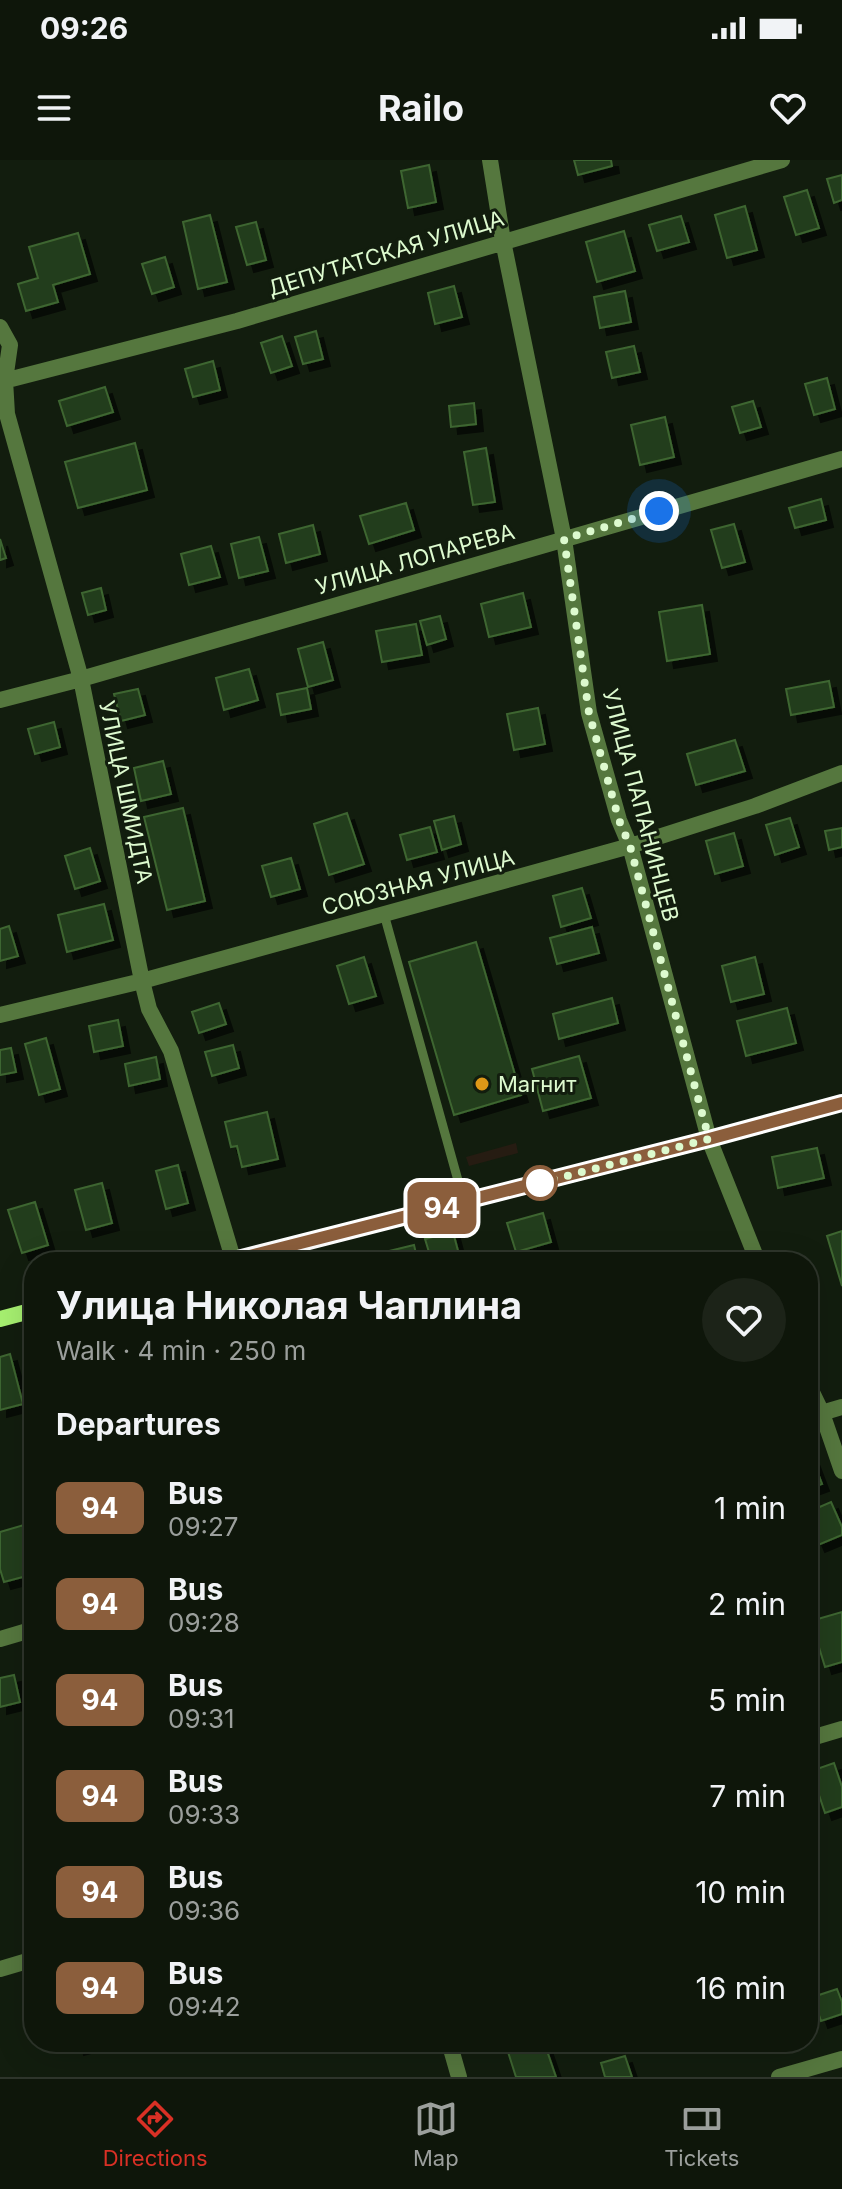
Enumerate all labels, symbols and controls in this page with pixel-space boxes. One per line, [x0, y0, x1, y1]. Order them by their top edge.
text: 09:26 [40, 10, 128, 46]
icon: menu [32, 86, 76, 130]
text: Railo [378, 86, 464, 130]
icon: heart [766, 86, 810, 130]
street label: ДЕПУТАТСКАЯ УЛИЦА [265, 205, 507, 301]
your location [639, 491, 679, 531]
street label: УЛИЦА ЛОПАРЕВА [313, 518, 517, 600]
street label: УЛИЦА ПАПАНИНЦЕВ [597, 686, 685, 924]
street label: УЛИЦА ШМИДТА [94, 698, 158, 886]
street label: СОЮЗНАЯ УЛИЦА [319, 844, 517, 920]
place label: Магнит [498, 1071, 577, 1097]
marker: Магнит [473, 1075, 491, 1093]
unlabelled marker [523, 1166, 557, 1200]
line badge: 94 [406, 1182, 478, 1234]
text: 94 [423, 1191, 461, 1225]
button: heart [702, 1278, 786, 1362]
text: Улица Николая Чаплина [56, 1282, 522, 1328]
text: Walk · 4 min · 250 m [56, 1335, 306, 1366]
text: Departures [56, 1406, 221, 1442]
text: Bus [168, 1475, 223, 1511]
text: 1 min [714, 1490, 786, 1526]
text: 94 [81, 1491, 119, 1525]
text: 09:27 [168, 1511, 239, 1542]
text: Bus [168, 1571, 223, 1607]
text: 2 min [708, 1586, 786, 1622]
text: 94 [81, 1587, 119, 1621]
text: 09:28 [168, 1607, 240, 1638]
text: Bus [168, 1667, 223, 1703]
text: 5 min [708, 1682, 786, 1718]
text: 94 [81, 1683, 119, 1717]
text: 09:31 [168, 1703, 235, 1734]
text: Bus [168, 1763, 223, 1799]
text: 7 min [709, 1778, 786, 1814]
text: 94 [81, 1779, 119, 1813]
text: 09:33 [168, 1799, 240, 1830]
text: Bus [168, 1859, 223, 1895]
text: 10 min [695, 1874, 786, 1910]
text: 94 [81, 1875, 119, 1909]
text: 09:36 [168, 1895, 240, 1926]
text: Bus [168, 1955, 223, 1991]
text: 16 min [695, 1970, 786, 2006]
text: 94 [81, 1971, 119, 2005]
text: 09:42 [168, 1991, 241, 2022]
tab: Directions [103, 2097, 208, 2171]
tab: Map [413, 2097, 459, 2171]
tab: Tickets [664, 2097, 739, 2171]

